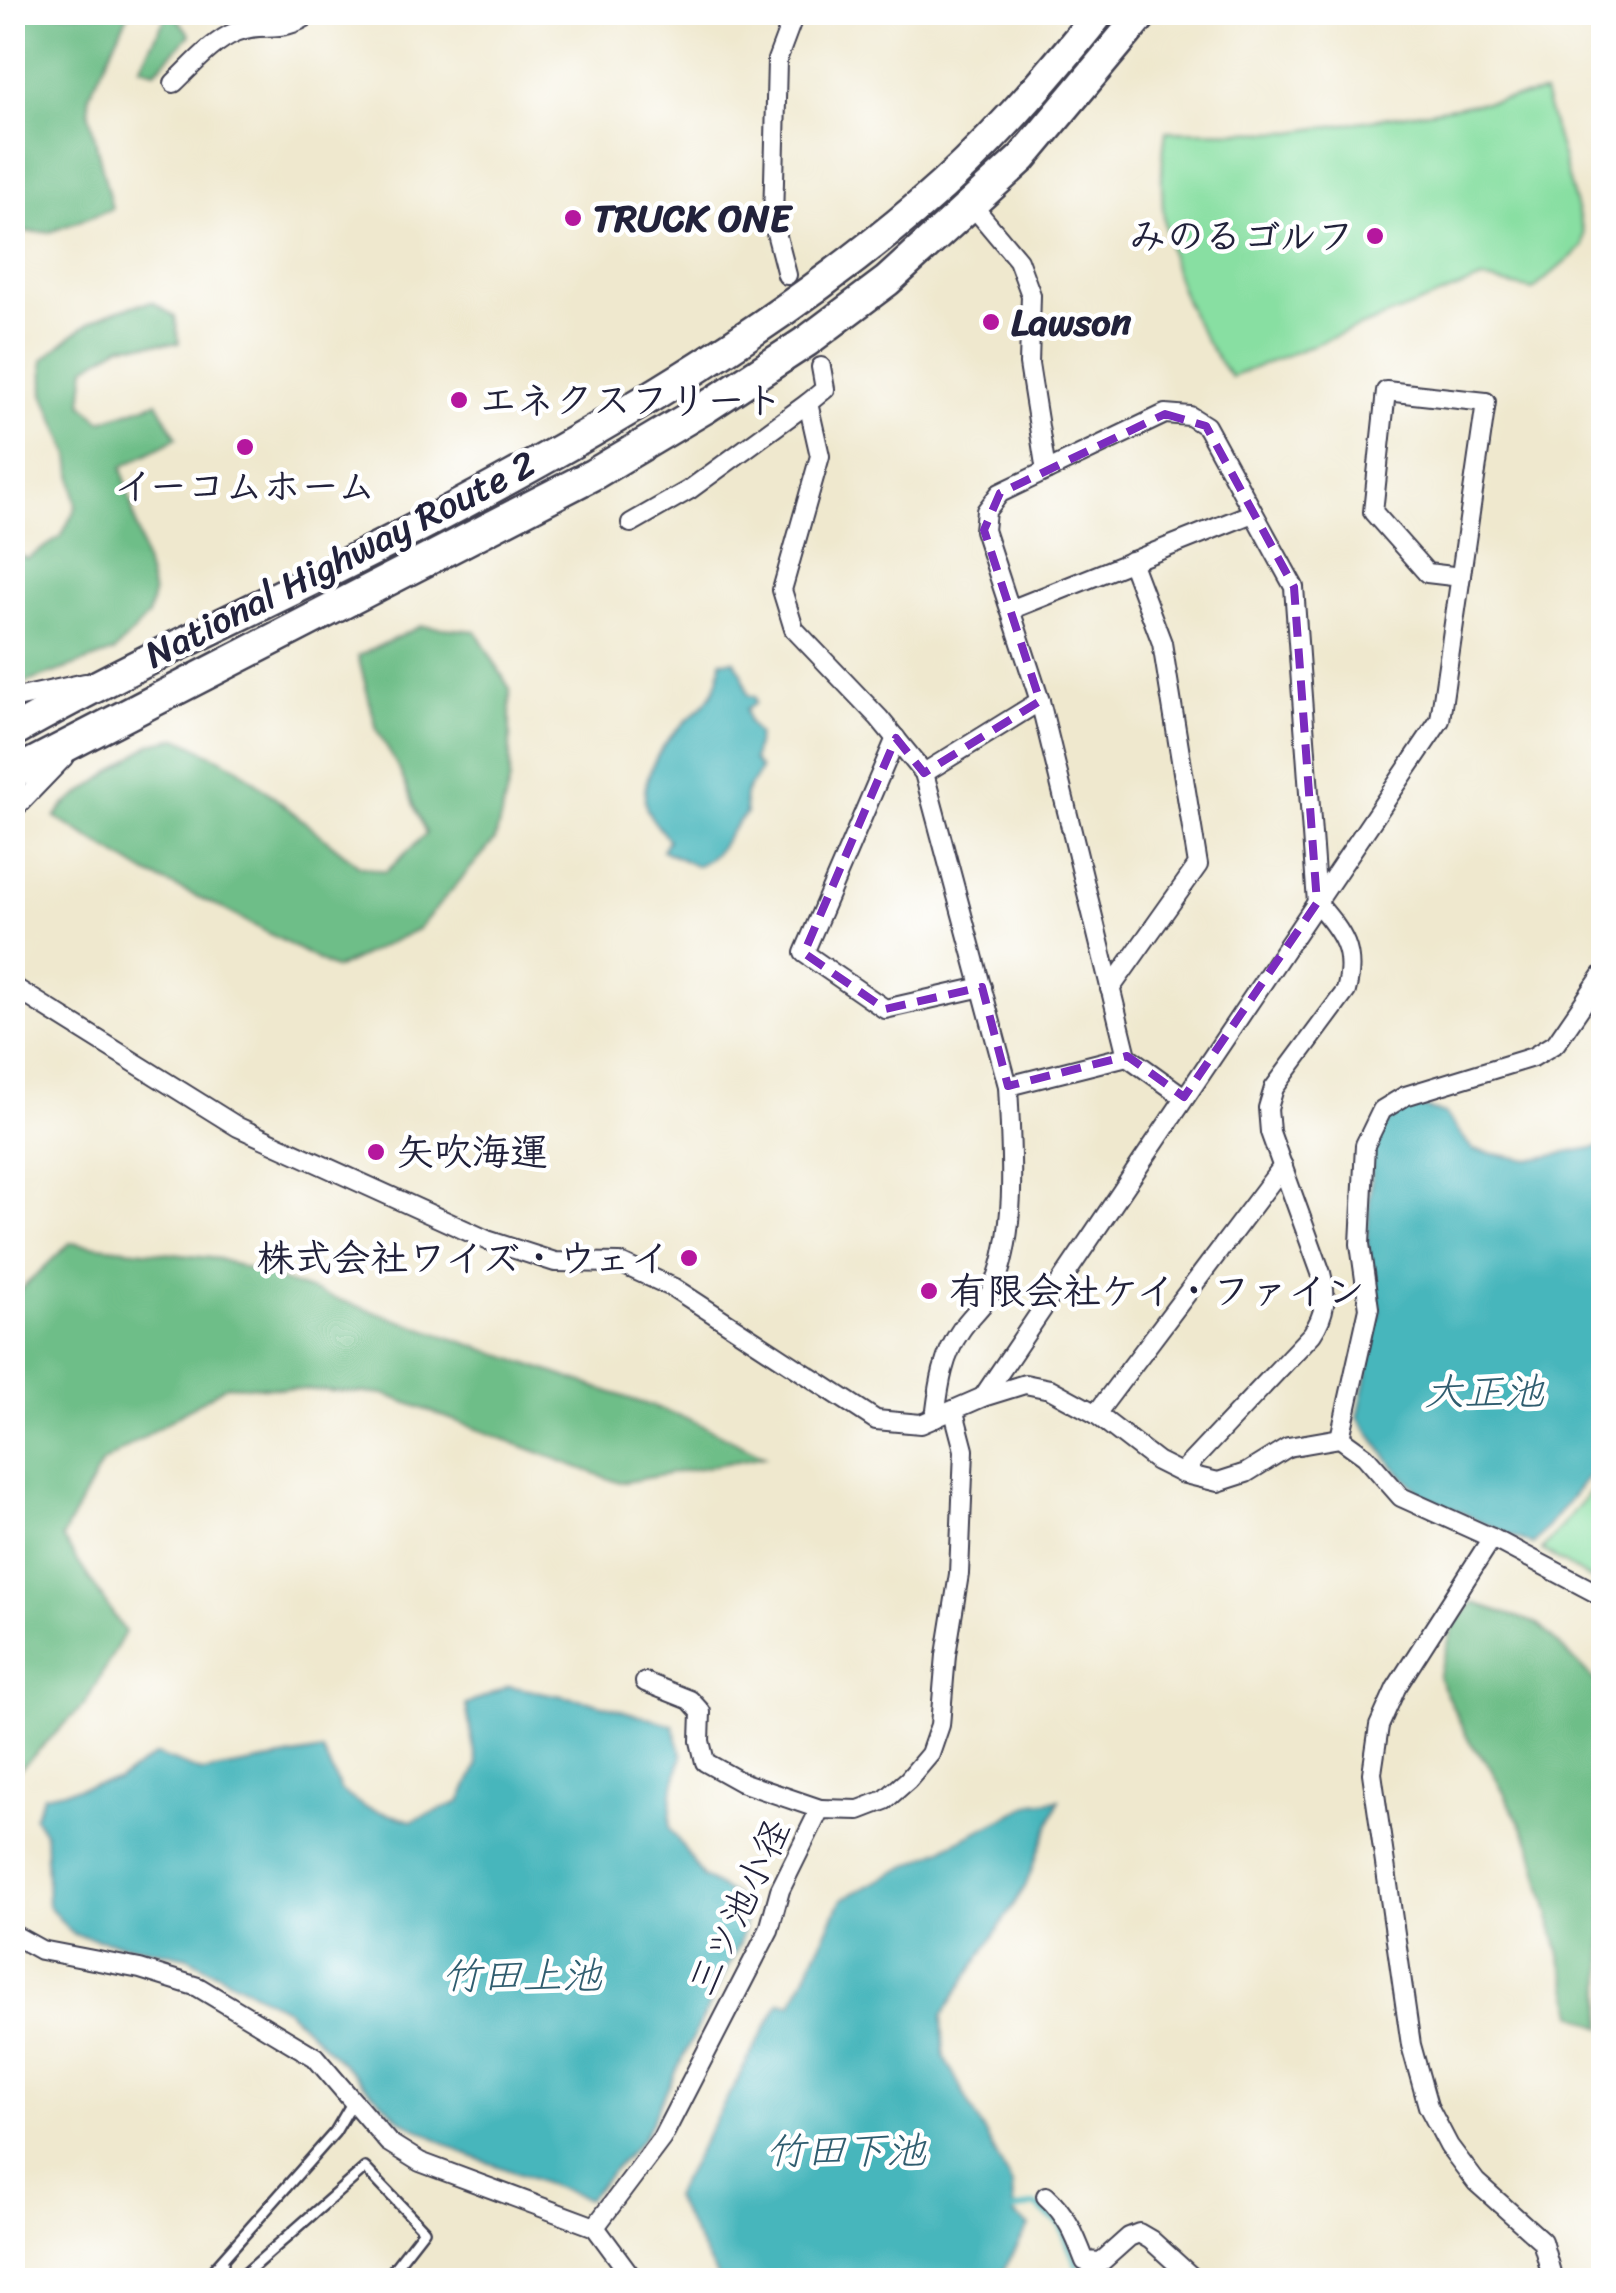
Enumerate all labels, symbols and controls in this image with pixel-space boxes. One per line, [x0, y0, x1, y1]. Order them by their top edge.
place label: TRUCK ONE [593, 185, 793, 252]
place label: みのるゴルフ [1129, 203, 1355, 270]
marker: TRUCK ONE [562, 207, 584, 229]
marker: みのるゴルフ [1364, 225, 1386, 247]
place label: Lawson [1011, 289, 1132, 356]
marker: Lawson [980, 311, 1002, 333]
place label: エネクスフリート [479, 367, 783, 434]
marker: エネクスフリート [448, 389, 470, 411]
street label: National Highway Route 2 [132, 431, 548, 687]
marker: イーコムホーム [234, 436, 256, 458]
place label: イーコムホーム [114, 453, 376, 520]
place label: 矢吹海運 [396, 1119, 548, 1186]
marker: 矢吹海運 [365, 1141, 387, 1163]
place label: 株式会社ワイズ・ウェイ [256, 1225, 669, 1292]
marker: 株式会社ワイズ・ウェイ [678, 1247, 700, 1269]
place label: 有限会社ケイ・ファイン [949, 1258, 1365, 1325]
marker: 有限会社ケイ・ファイン [918, 1280, 940, 1302]
water label: 大正池 [1424, 1356, 1545, 1427]
street label: 三ツ池小径 [669, 1807, 810, 2007]
water label: 竹田上池 [442, 1940, 603, 2011]
water label: 竹田下池 [766, 2115, 927, 2186]

